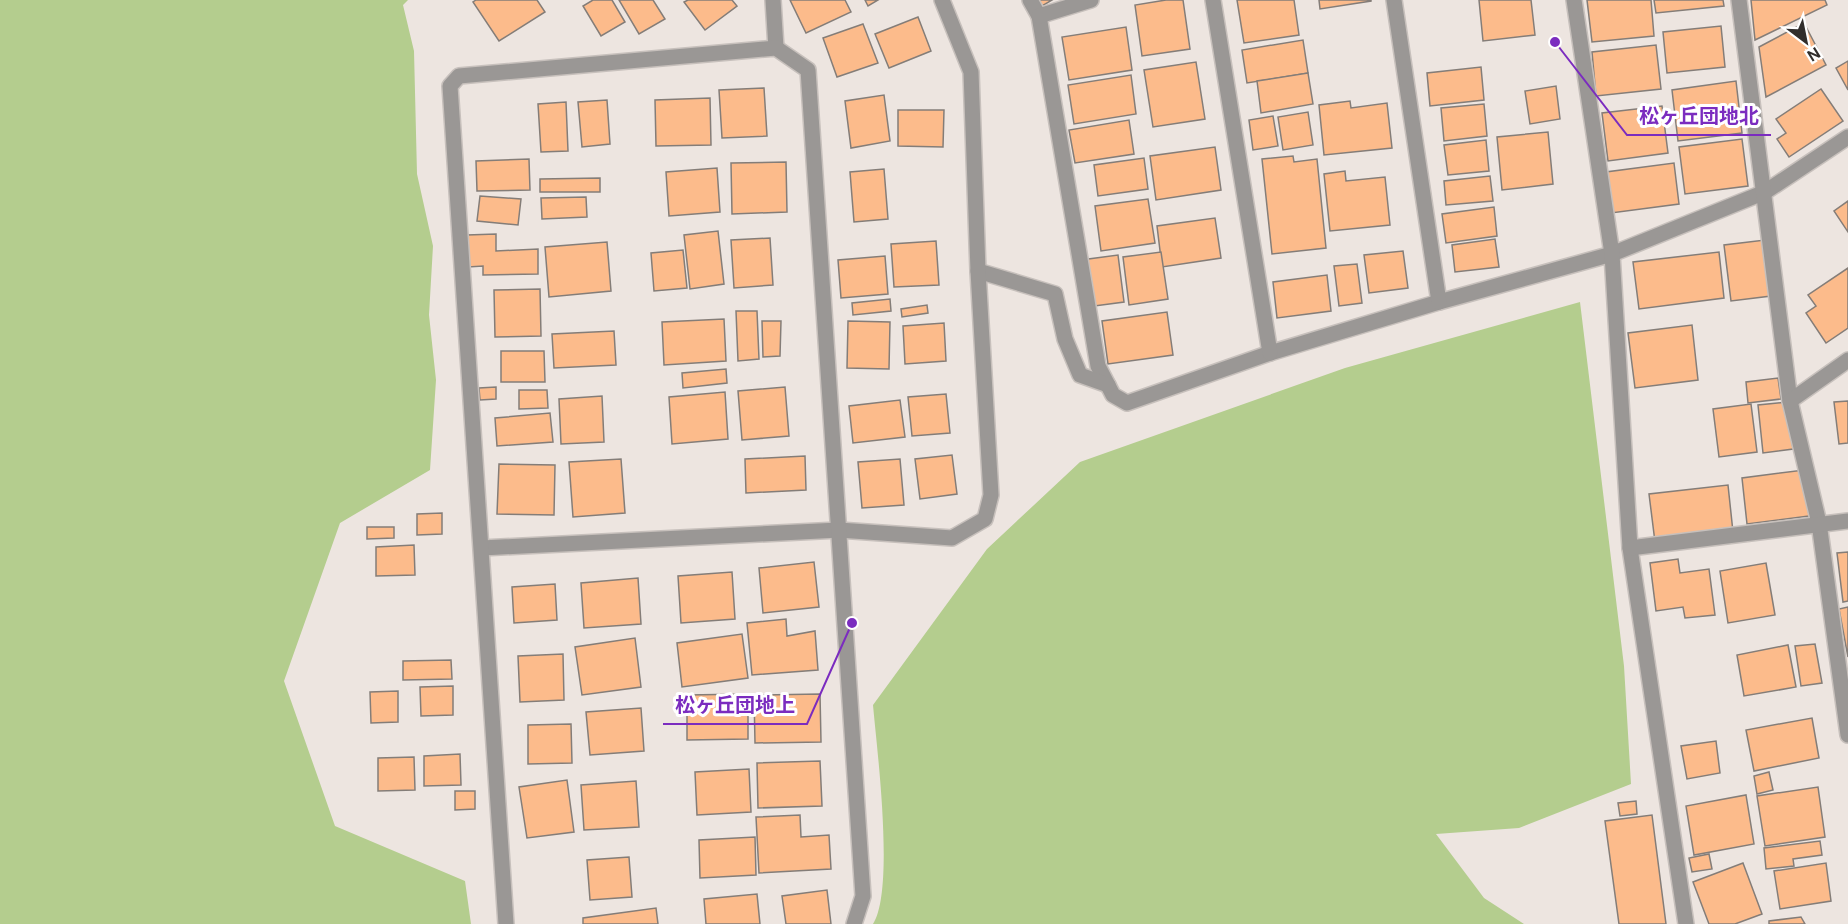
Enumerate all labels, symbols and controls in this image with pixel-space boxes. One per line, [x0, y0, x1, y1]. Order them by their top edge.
north arrow [1776, 12, 1836, 72]
text: N [1803, 42, 1824, 66]
callout: 松ヶ丘団地北 [1627, 97, 1771, 135]
text: 松ヶ丘団地北 [1639, 103, 1759, 129]
callout: 松ヶ丘団地上 [663, 686, 807, 724]
text: 松ヶ丘団地上 [675, 692, 795, 718]

